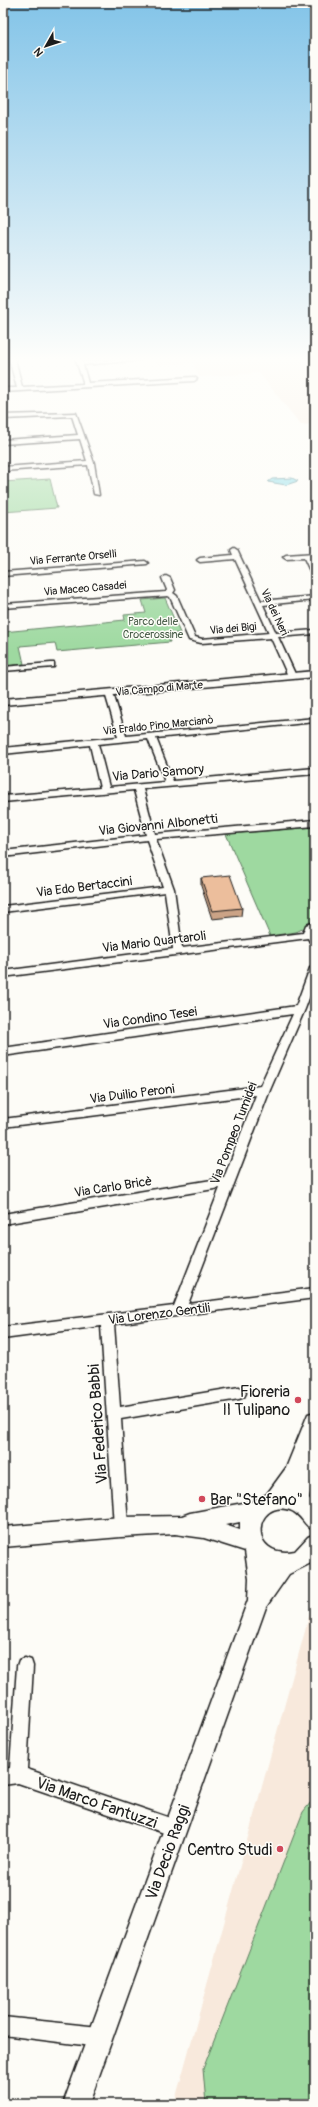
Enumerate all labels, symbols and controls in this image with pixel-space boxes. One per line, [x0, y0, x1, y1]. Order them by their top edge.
north arrow [26, 26, 66, 66]
text: N [31, 45, 46, 59]
street label: Via Ferrante Orselli [29, 547, 117, 568]
street label: Via Maceo Casadei [43, 578, 127, 599]
street label: Via dei Neri [258, 587, 291, 638]
park label: Parco delle Crocerossine [123, 615, 184, 641]
street label: Via dei Bigi [209, 620, 257, 637]
street label: Via Campo di Marte [115, 678, 204, 699]
street label: Via Eraldo Pino Marcianò [102, 713, 214, 738]
street label: Via Dario Samory [111, 761, 205, 785]
street label: Via Giovanni Albonetti [98, 811, 218, 839]
street label: Via Edo Bertaccini [35, 873, 133, 901]
street label: Via Mario Quartaroli [101, 928, 207, 956]
street label: Via Condino Tesei [102, 1003, 198, 1032]
street label: Via Pompeo Tumidei [207, 1080, 261, 1187]
street label: Via Duilio Peroni [89, 1081, 175, 1107]
street label: Via Carlo Bricè [73, 1173, 153, 1201]
street label: Via Lorenzo Gentili [107, 1300, 211, 1328]
street label: Via Federico Babbi [84, 1363, 112, 1485]
place label: Fioreria Il Tulipano [223, 1382, 290, 1420]
marker: Fioreria Il Tulipano [293, 1395, 303, 1405]
place label: Bar "Stefano" [210, 1490, 303, 1510]
marker: Bar "Stefano" [197, 1494, 207, 1504]
street label: Via Marco Fantuzzi [33, 1773, 160, 1833]
street label: Via Decio Raggi [141, 1802, 194, 1903]
place label: Centro Studi [187, 1840, 272, 1860]
marker: Centro Studi [275, 1844, 285, 1854]

